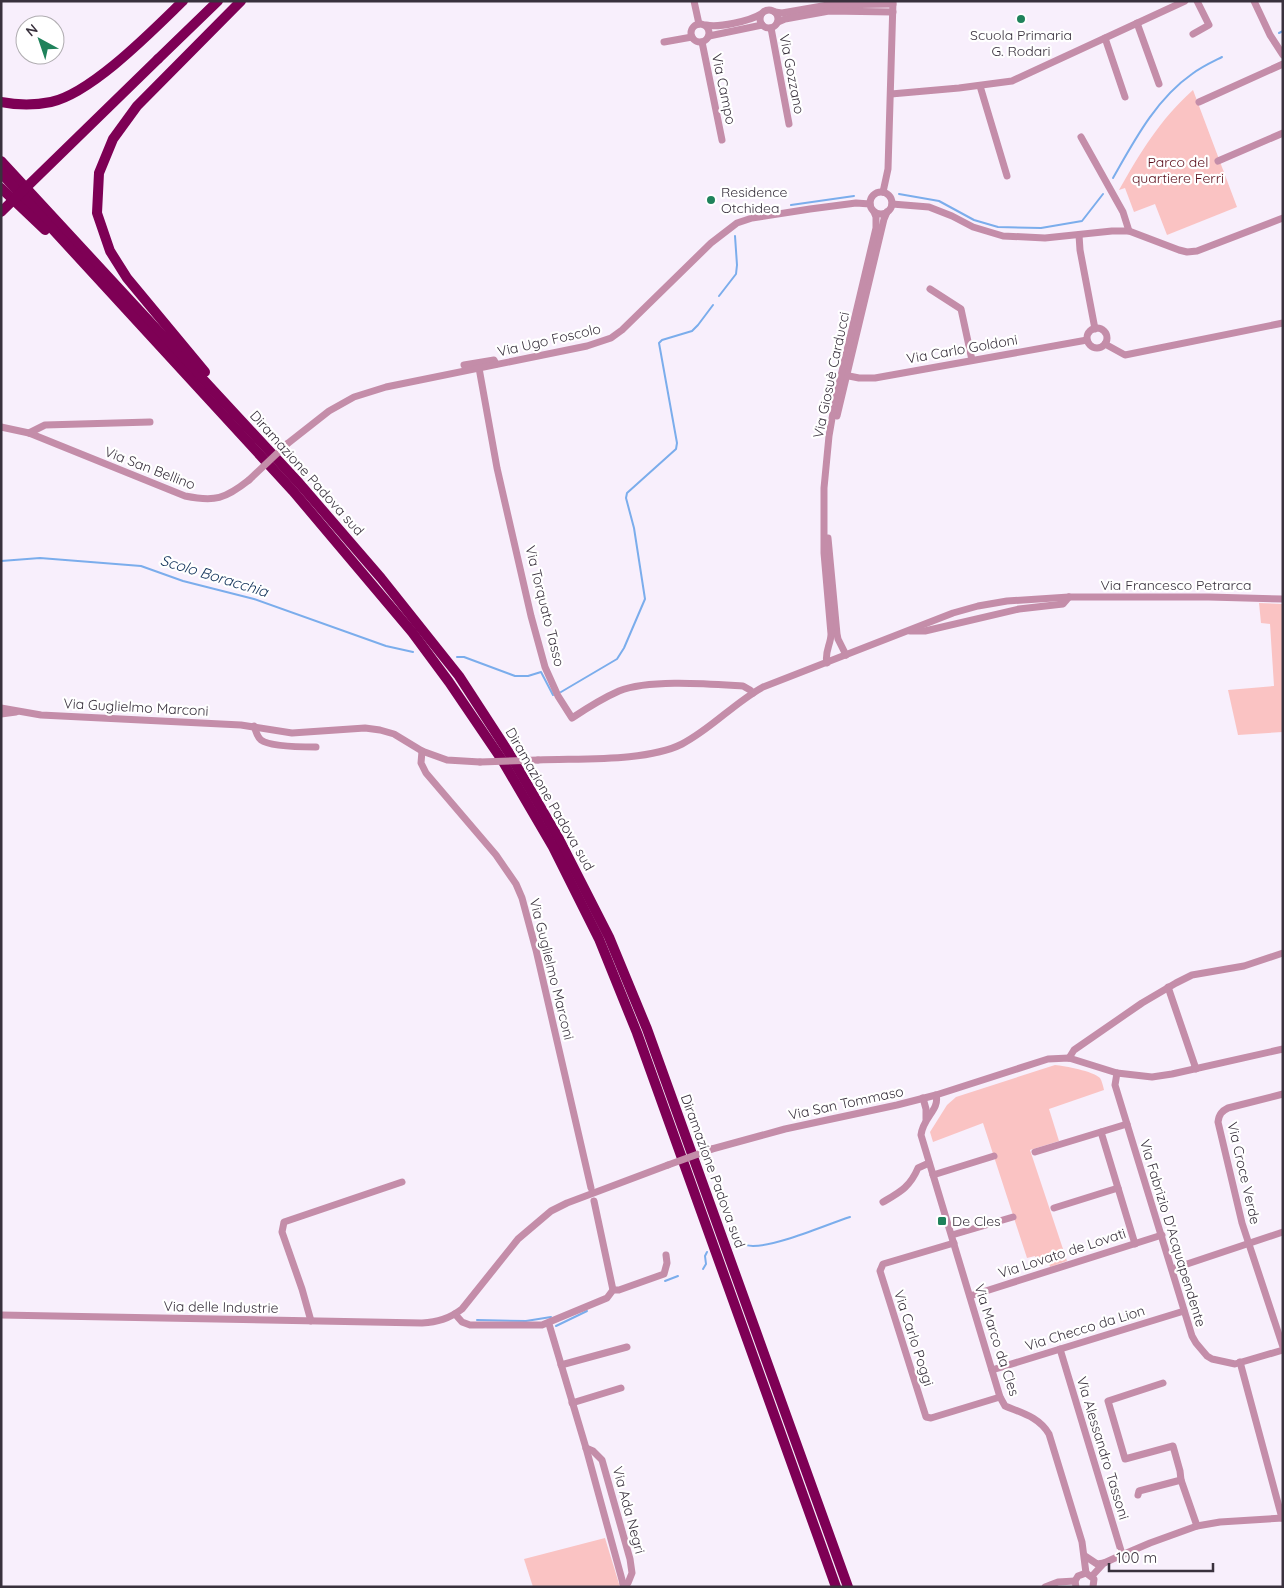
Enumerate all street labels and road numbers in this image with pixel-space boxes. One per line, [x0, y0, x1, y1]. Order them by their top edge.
street label: Via Gozzano [775, 32, 809, 116]
street label: Via Campo [708, 52, 740, 126]
street label: Via Giosuè Carducci [809, 310, 853, 440]
street label: Via Ugo Foscolo [496, 319, 602, 361]
street label: Via Carlo Goldoni [905, 330, 1019, 368]
street label: Diramazione Padova sud [246, 407, 368, 539]
street label: Via San Bellino [102, 442, 198, 494]
street label: Via Torquato Tasso [521, 544, 569, 668]
street label: Via Francesco Petrarca [1101, 576, 1251, 594]
street label: Via Guglielmo Marconi [63, 694, 209, 720]
street label: Diramazione Padova sud [502, 724, 598, 874]
street label: Via Guglielmo Marconi [526, 896, 578, 1042]
street label: Via San Tommaso [787, 1082, 905, 1124]
street label: Diramazione Padova sud [677, 1092, 749, 1250]
street label: Via Croce Verde [1223, 1120, 1265, 1226]
street label: Via Fabrizio D'Acquapendente [1136, 1137, 1210, 1329]
street label: Via Lovato de Lovati [996, 1224, 1128, 1282]
street label: Via Marco da Cles [970, 1282, 1024, 1398]
street label: Via Carlo Poggi [890, 1288, 938, 1388]
street label: Via delle Industrie [163, 1297, 279, 1317]
street label: Via Checco da Lion [1023, 1301, 1147, 1355]
street label: Via Alessandro Tassoni [1073, 1374, 1133, 1522]
street label: Via Ada Negri [609, 1464, 649, 1556]

